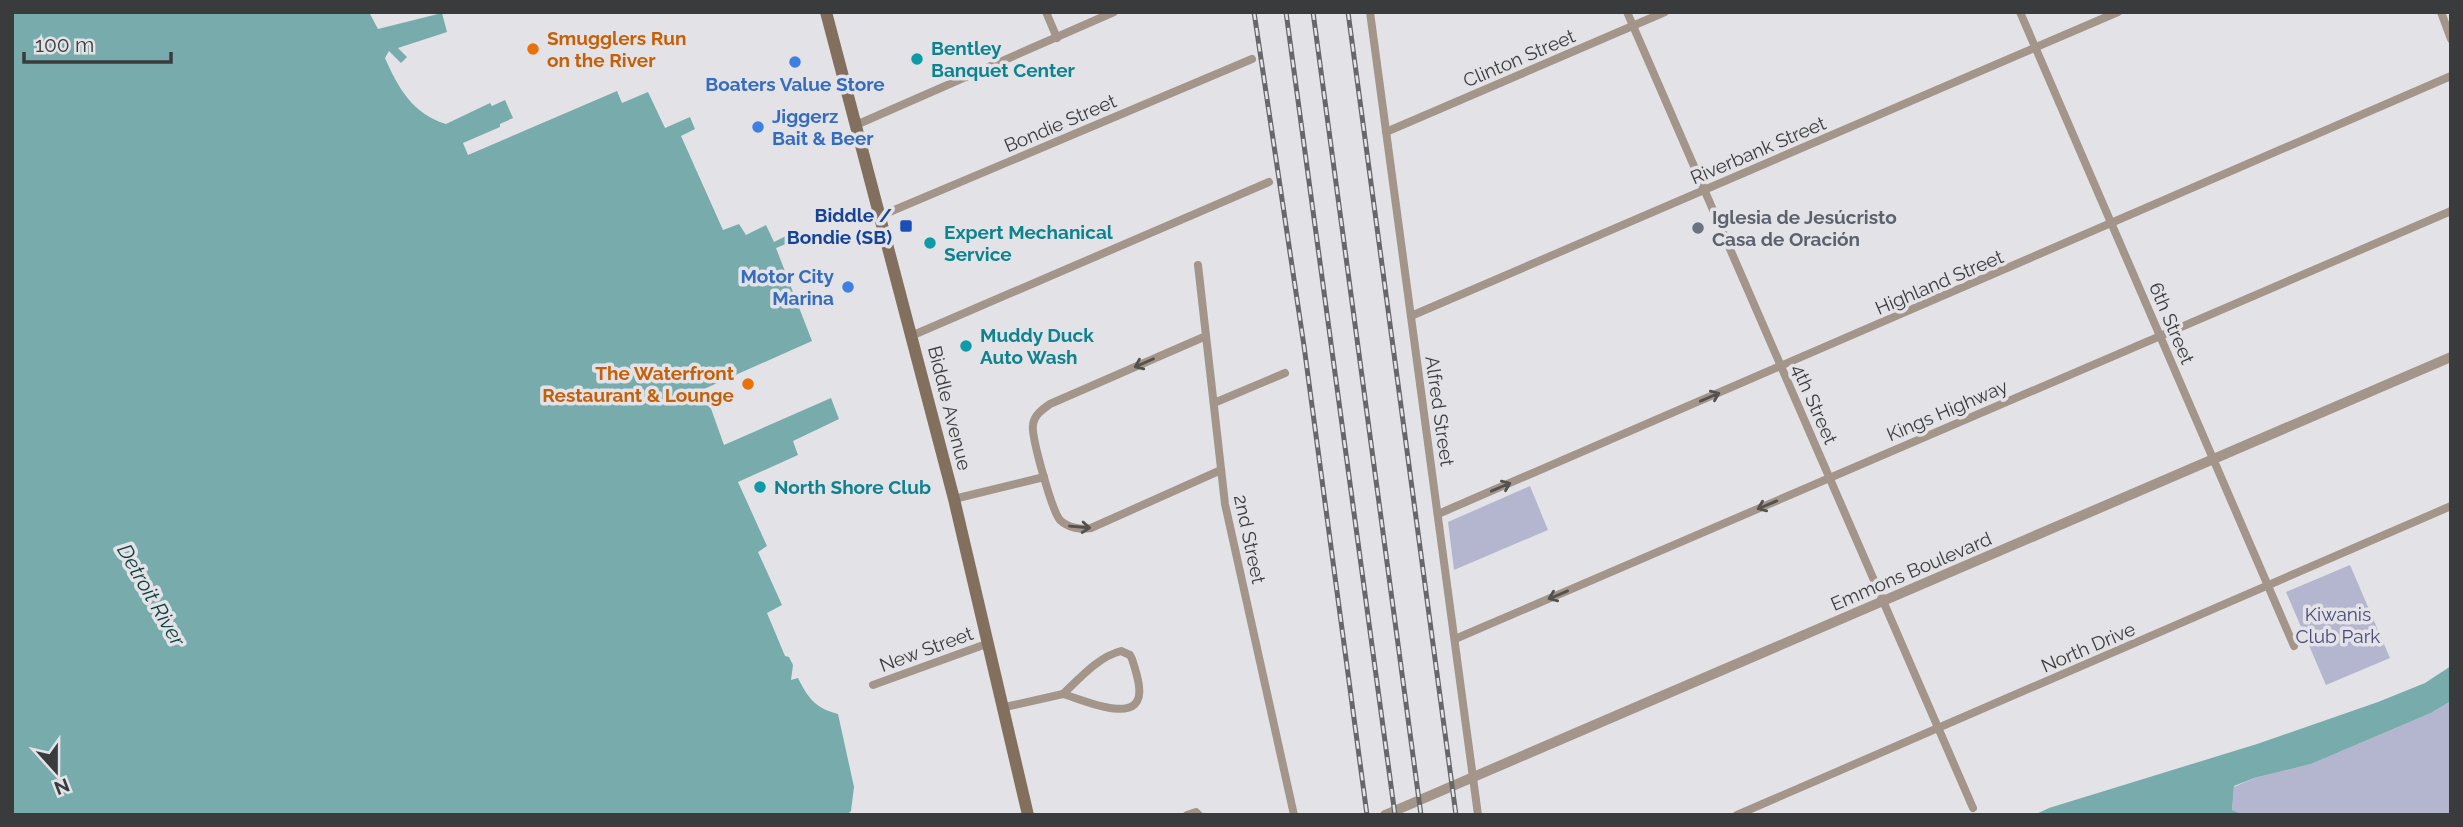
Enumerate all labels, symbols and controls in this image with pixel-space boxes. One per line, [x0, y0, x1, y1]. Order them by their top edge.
scale bar [24, 21, 172, 65]
street label: Clinton Street [1460, 24, 1579, 91]
place label: Smugglers Run on the River [547, 27, 687, 71]
text: 100 m [35, 32, 94, 57]
place label: Bentley Banquet Center [931, 37, 1076, 81]
marker: Smugglers Run on the River [525, 41, 541, 57]
marker: Bentley Banquet Center [909, 51, 925, 67]
marker: Boaters Value Store [787, 54, 803, 70]
place label: Boaters Value Store [705, 73, 885, 95]
street label: Bondie Street [1001, 89, 1120, 157]
place label: Jiggerz Bait & Beer [772, 105, 874, 149]
street label: Riverbank Street [1687, 111, 1830, 188]
marker: Jiggerz Bait & Beer [750, 119, 766, 135]
place label: Biddle / Bondie (SB) [787, 204, 892, 248]
place label: Iglesia de Jesúcristo Casa de Oración [1712, 206, 1897, 250]
marker: Biddle / Bondie (SB) [898, 218, 914, 234]
marker: Iglesia de Jesúcristo Casa de Oración [1690, 220, 1706, 236]
place label: Expert Mechanical Service [944, 221, 1114, 265]
marker: Expert Mechanical Service [922, 235, 938, 251]
street label: Highland Street [1872, 245, 2007, 319]
place label: Motor City Marina [741, 265, 835, 309]
marker: Motor City Marina [840, 279, 856, 295]
street label: 6th Street [2145, 279, 2199, 368]
place label: Muddy Duck Auto Wash [980, 324, 1094, 368]
marker: Muddy Duck Auto Wash [958, 338, 974, 354]
street label: Biddle Avenue [924, 343, 976, 473]
street label: Alfred Street [1421, 354, 1459, 468]
one-way arrow [1134, 357, 1155, 370]
street label: 4th Street [1788, 361, 1843, 448]
place label: The Waterfront Restaurant & Lounge [542, 362, 735, 406]
street label: Kings Highway [1883, 375, 2011, 445]
marker: The Waterfront Restaurant & Lounge [740, 376, 756, 392]
one-way arrow [1699, 390, 1720, 403]
place label: North Shore Club [774, 476, 931, 498]
marker: North Shore Club [752, 479, 768, 495]
one-way arrow [1490, 480, 1511, 493]
street label: 2nd Street [1230, 493, 1270, 586]
one-way arrow [1757, 499, 1778, 512]
one-way arrow [1068, 521, 1091, 534]
street label: Emmons Boulevard [1827, 527, 1995, 615]
water label: Detroit River [112, 539, 191, 651]
one-way arrow [1548, 589, 1569, 602]
park label: Kiwanis Club Park [2296, 603, 2380, 647]
street label: North Drive [2038, 617, 2138, 677]
street label: New Street [876, 622, 976, 676]
north arrow [21, 736, 91, 806]
text: N [51, 774, 73, 800]

